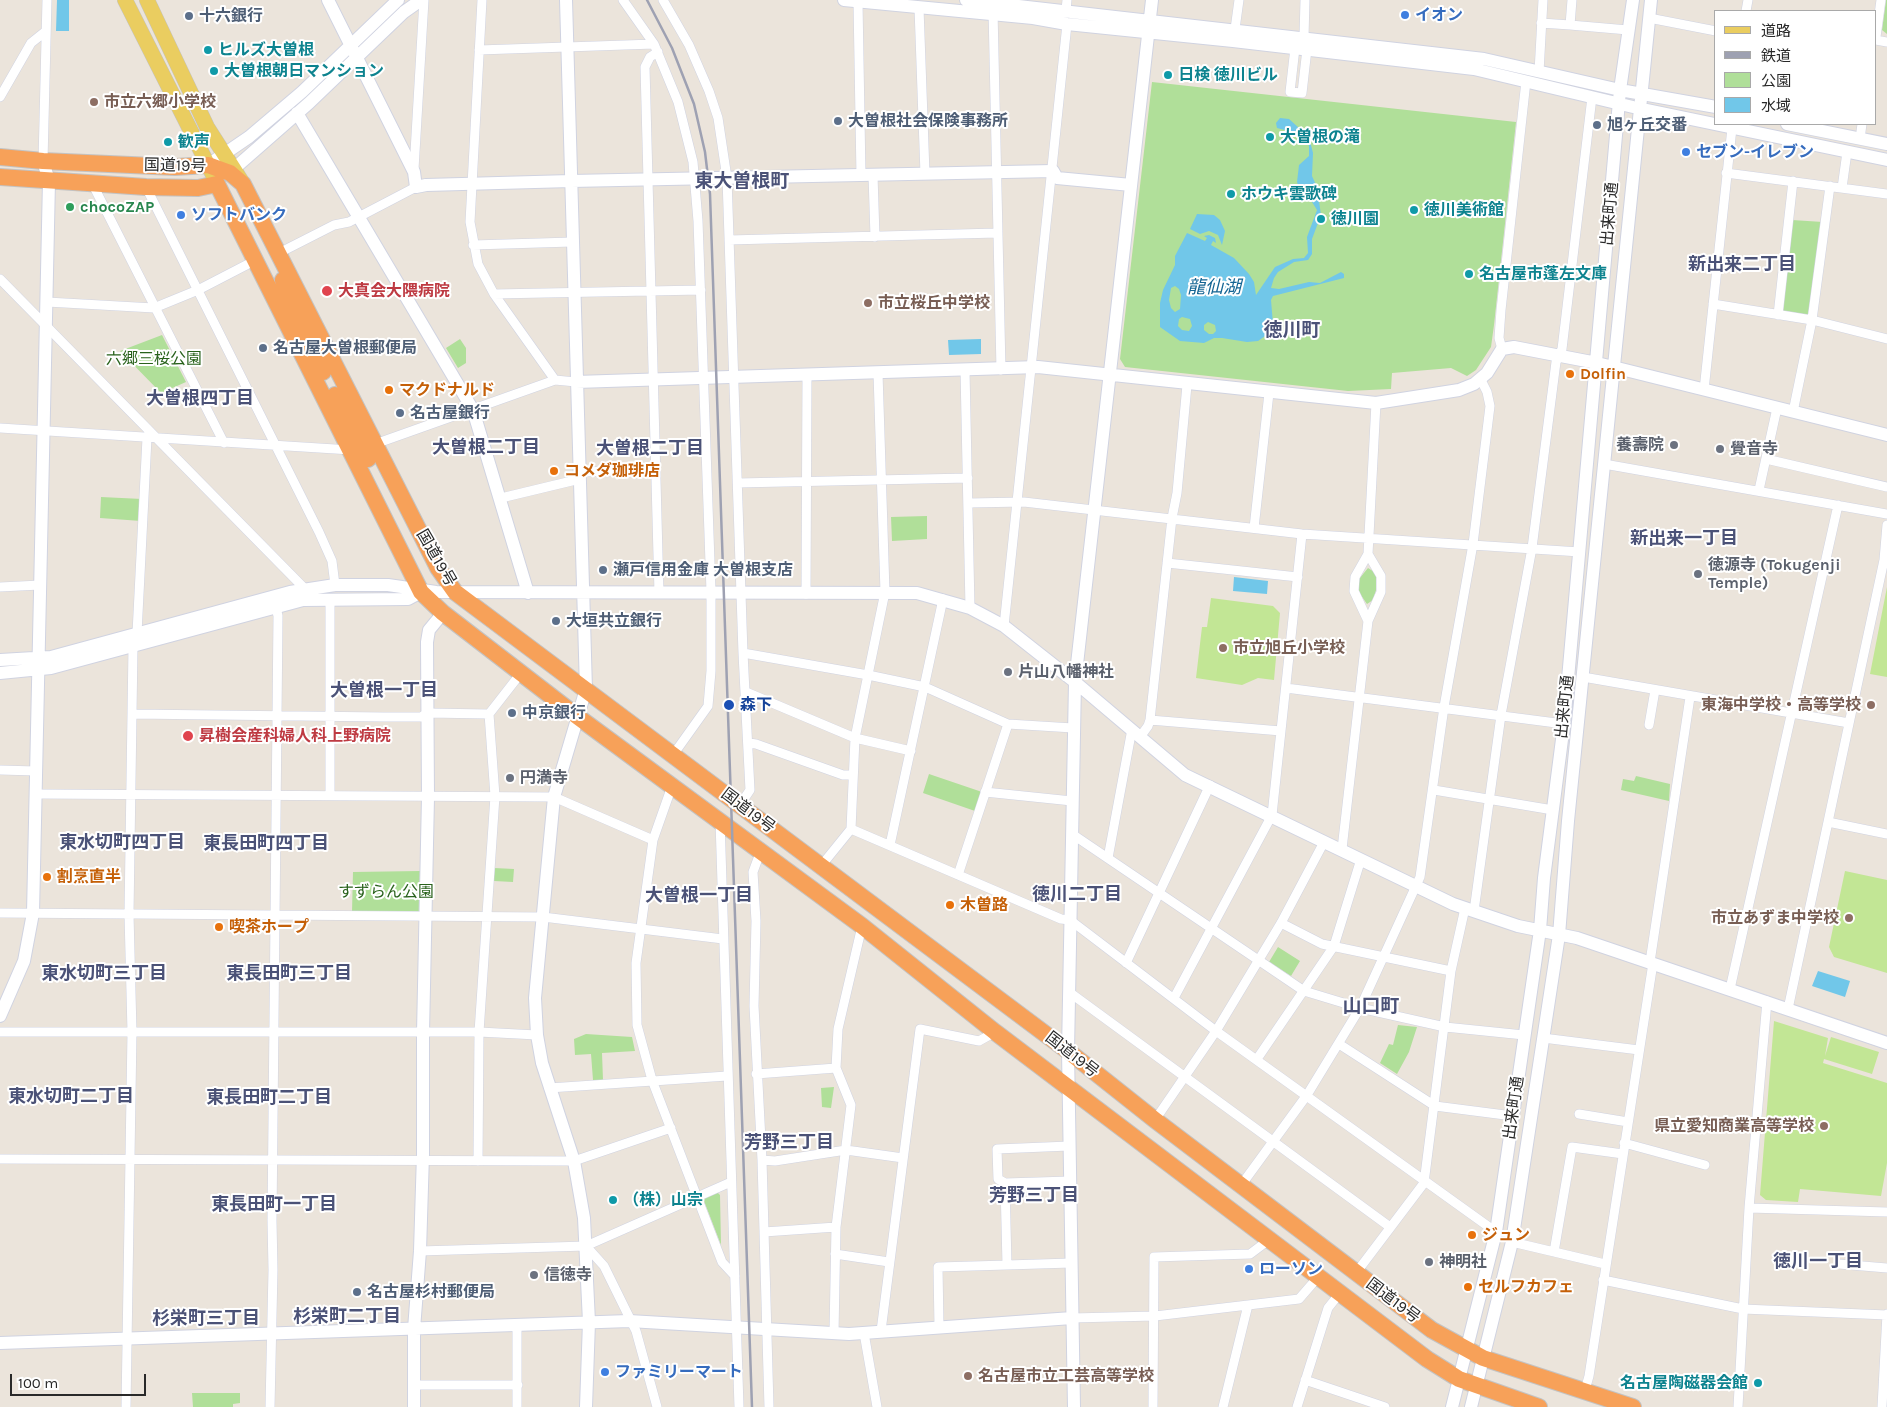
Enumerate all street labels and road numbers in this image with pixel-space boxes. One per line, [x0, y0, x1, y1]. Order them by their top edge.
street label: 国道19号 [144, 156, 206, 176]
street label: 出来町通 [1598, 181, 1622, 247]
street label: 国道19号 [412, 526, 460, 590]
street label: 出来町通 [1552, 674, 1578, 740]
street label: 国道19号 [717, 785, 779, 837]
street label: 国道19号 [1041, 1028, 1103, 1082]
street label: 出来町通 [1500, 1075, 1528, 1141]
street label: 国道19号 [1362, 1275, 1424, 1327]

